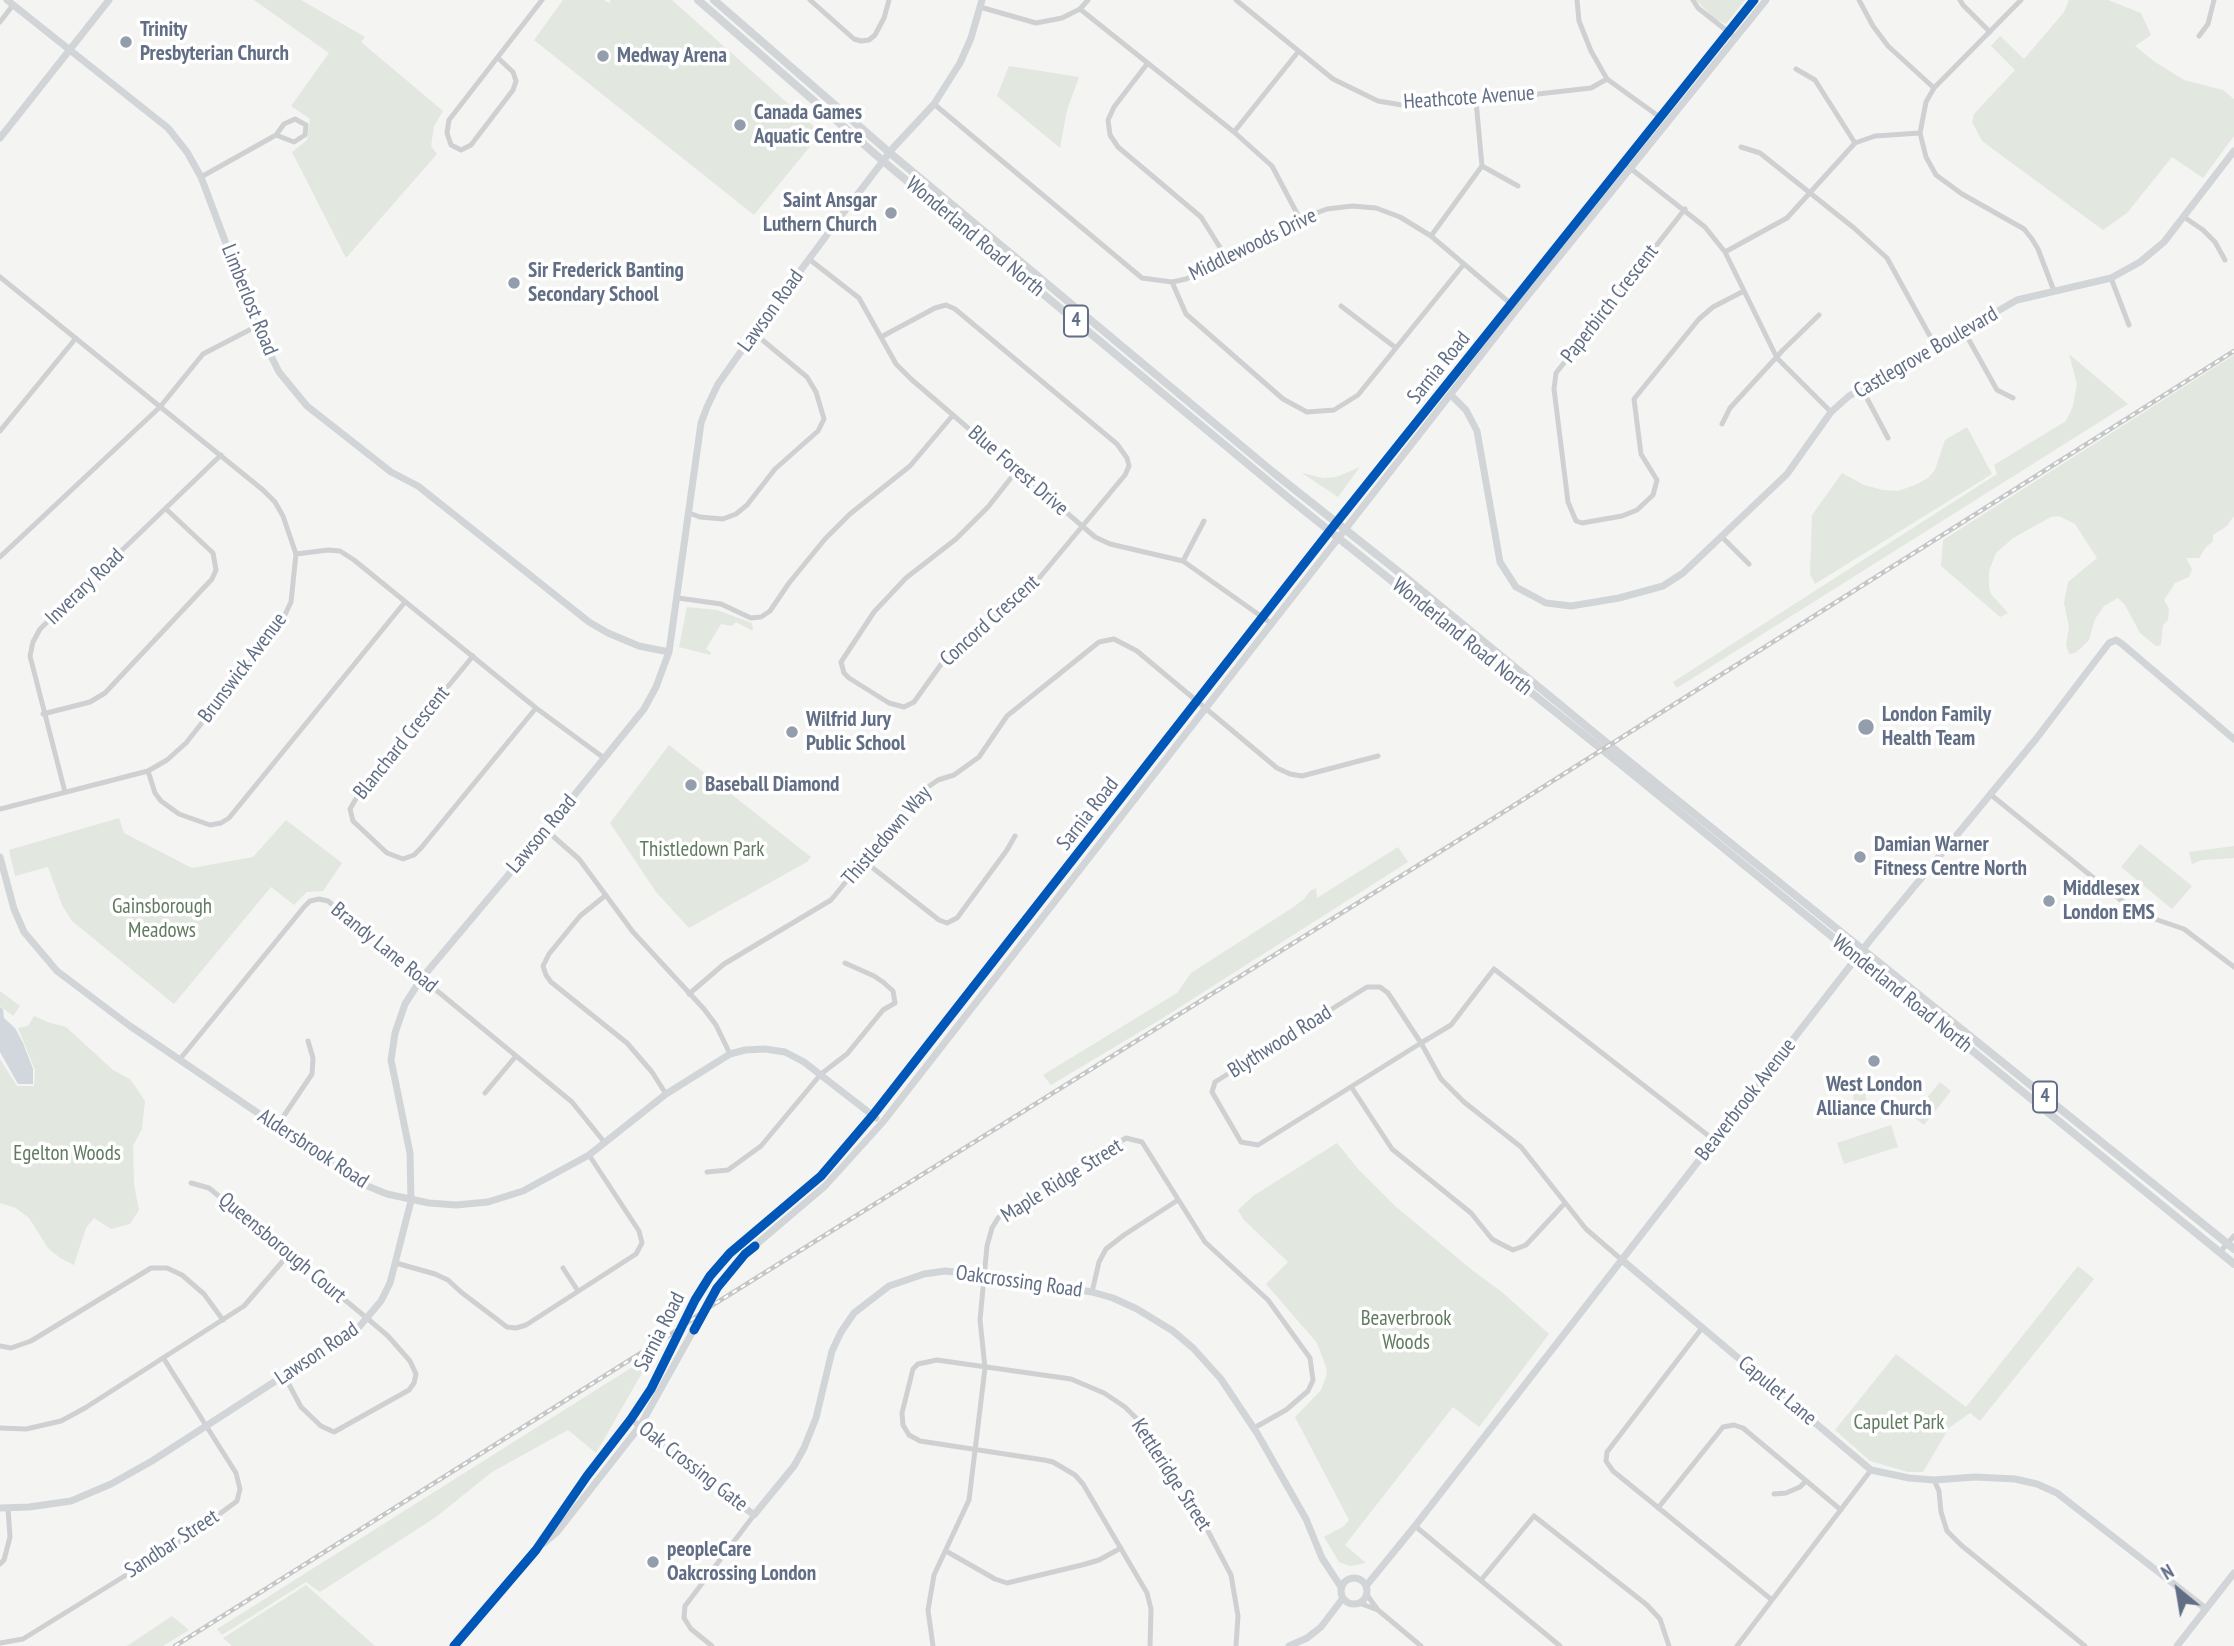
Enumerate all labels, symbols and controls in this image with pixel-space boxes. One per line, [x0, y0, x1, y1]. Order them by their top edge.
place label: Trinity Presbyterian Church [140, 17, 289, 67]
marker: Trinity Presbyterian Church [118, 34, 134, 50]
place label: Medway Arena [617, 43, 727, 69]
marker: Medway Arena [595, 48, 611, 64]
street label: Heathcote Avenue [1403, 81, 1535, 115]
place label: Canada Games Aquatic Centre [754, 100, 863, 150]
marker: Canada Games Aquatic Centre [732, 117, 748, 133]
street label: Wonderland Road North [901, 172, 1049, 302]
place label: Saint Ansgar Luthern Church [763, 188, 877, 238]
street label: Middlewoods Drive [1185, 203, 1321, 287]
marker: Saint Ansgar Luthern Church [883, 205, 899, 221]
street label: Paperbirch Crescent [1556, 240, 1664, 368]
street label: Limberlost Road [215, 241, 283, 359]
place label: Sir Frederick Banting Secondary School [528, 258, 684, 308]
street label: Lawson Road [733, 265, 809, 357]
marker: Sir Frederick Banting Secondary School [506, 275, 522, 291]
street label: Castlegrove Boulevard [1850, 302, 2002, 404]
road number: 4 [1064, 306, 1088, 336]
street label: Sarnia Road [1402, 327, 1476, 409]
street label: Blue Forest Drive [963, 421, 1073, 521]
street label: Inverary Road [41, 544, 129, 630]
street label: Concord Crescent [935, 570, 1045, 672]
street label: Wonderland Road North [1387, 573, 1537, 701]
street label: Brunswick Avenue [193, 608, 293, 728]
street label: Blanchard Crescent [349, 681, 455, 805]
place label: London Family Health Team [1882, 702, 1991, 752]
place label: Wilfrid Jury Public School [806, 707, 905, 757]
marker: London Family Health Team [1856, 717, 1876, 737]
marker: Wilfrid Jury Public School [784, 724, 800, 740]
place label: Baseball Diamond [705, 772, 839, 798]
street label: Sarnia Road [1052, 773, 1124, 855]
marker: Baseball Diamond [683, 777, 699, 793]
street label: Thistledown Way [837, 781, 937, 891]
street label: Lawson Road [502, 790, 582, 878]
place label: Damian Warner Fitness Centre North [1874, 832, 2027, 882]
park label: Thistledown Park [640, 837, 764, 863]
marker: Damian Warner Fitness Centre North [1852, 849, 1868, 865]
place label: Middlesex London EMS [2063, 876, 2155, 926]
marker: Middlesex London EMS [2041, 893, 2057, 909]
park label: Gainsborough Meadows [112, 894, 212, 944]
street label: Brandy Lane Road [326, 897, 442, 999]
street label: Wonderland Road North [1827, 930, 1977, 1058]
street label: Blythwood Road [1224, 1000, 1336, 1084]
street label: Beaverbrook Avenue [1690, 1034, 1802, 1166]
marker: West London Alliance Church [1866, 1053, 1882, 1069]
place label: West London Alliance Church [1816, 1072, 1932, 1122]
road number: 4 [2033, 1082, 2057, 1112]
street label: Aldersbrook Road [253, 1104, 373, 1194]
street label: Maple Ridge Street [997, 1134, 1127, 1228]
park label: Egelton Woods [13, 1141, 121, 1167]
street label: Queensborough Court [213, 1187, 351, 1309]
street label: Oakcrossing Road [954, 1261, 1084, 1303]
street label: Sarnia Road [629, 1288, 691, 1376]
park label: Beaverbrook Woods [1361, 1306, 1451, 1356]
street label: Lawson Road [271, 1317, 363, 1391]
street label: Capulet Lane [1733, 1351, 1821, 1431]
park label: Capulet Park [1854, 1410, 1944, 1436]
street label: Kettleridge Street [1125, 1414, 1217, 1536]
street label: Oak Crossing Gate [634, 1417, 752, 1517]
street label: Sandbar Street [120, 1504, 224, 1584]
place label: peopleCare Oakcrossing London [667, 1537, 816, 1587]
marker: peopleCare Oakcrossing London [645, 1554, 661, 1570]
north arrow [2143, 1555, 2213, 1625]
text: N [2157, 1559, 2178, 1585]

